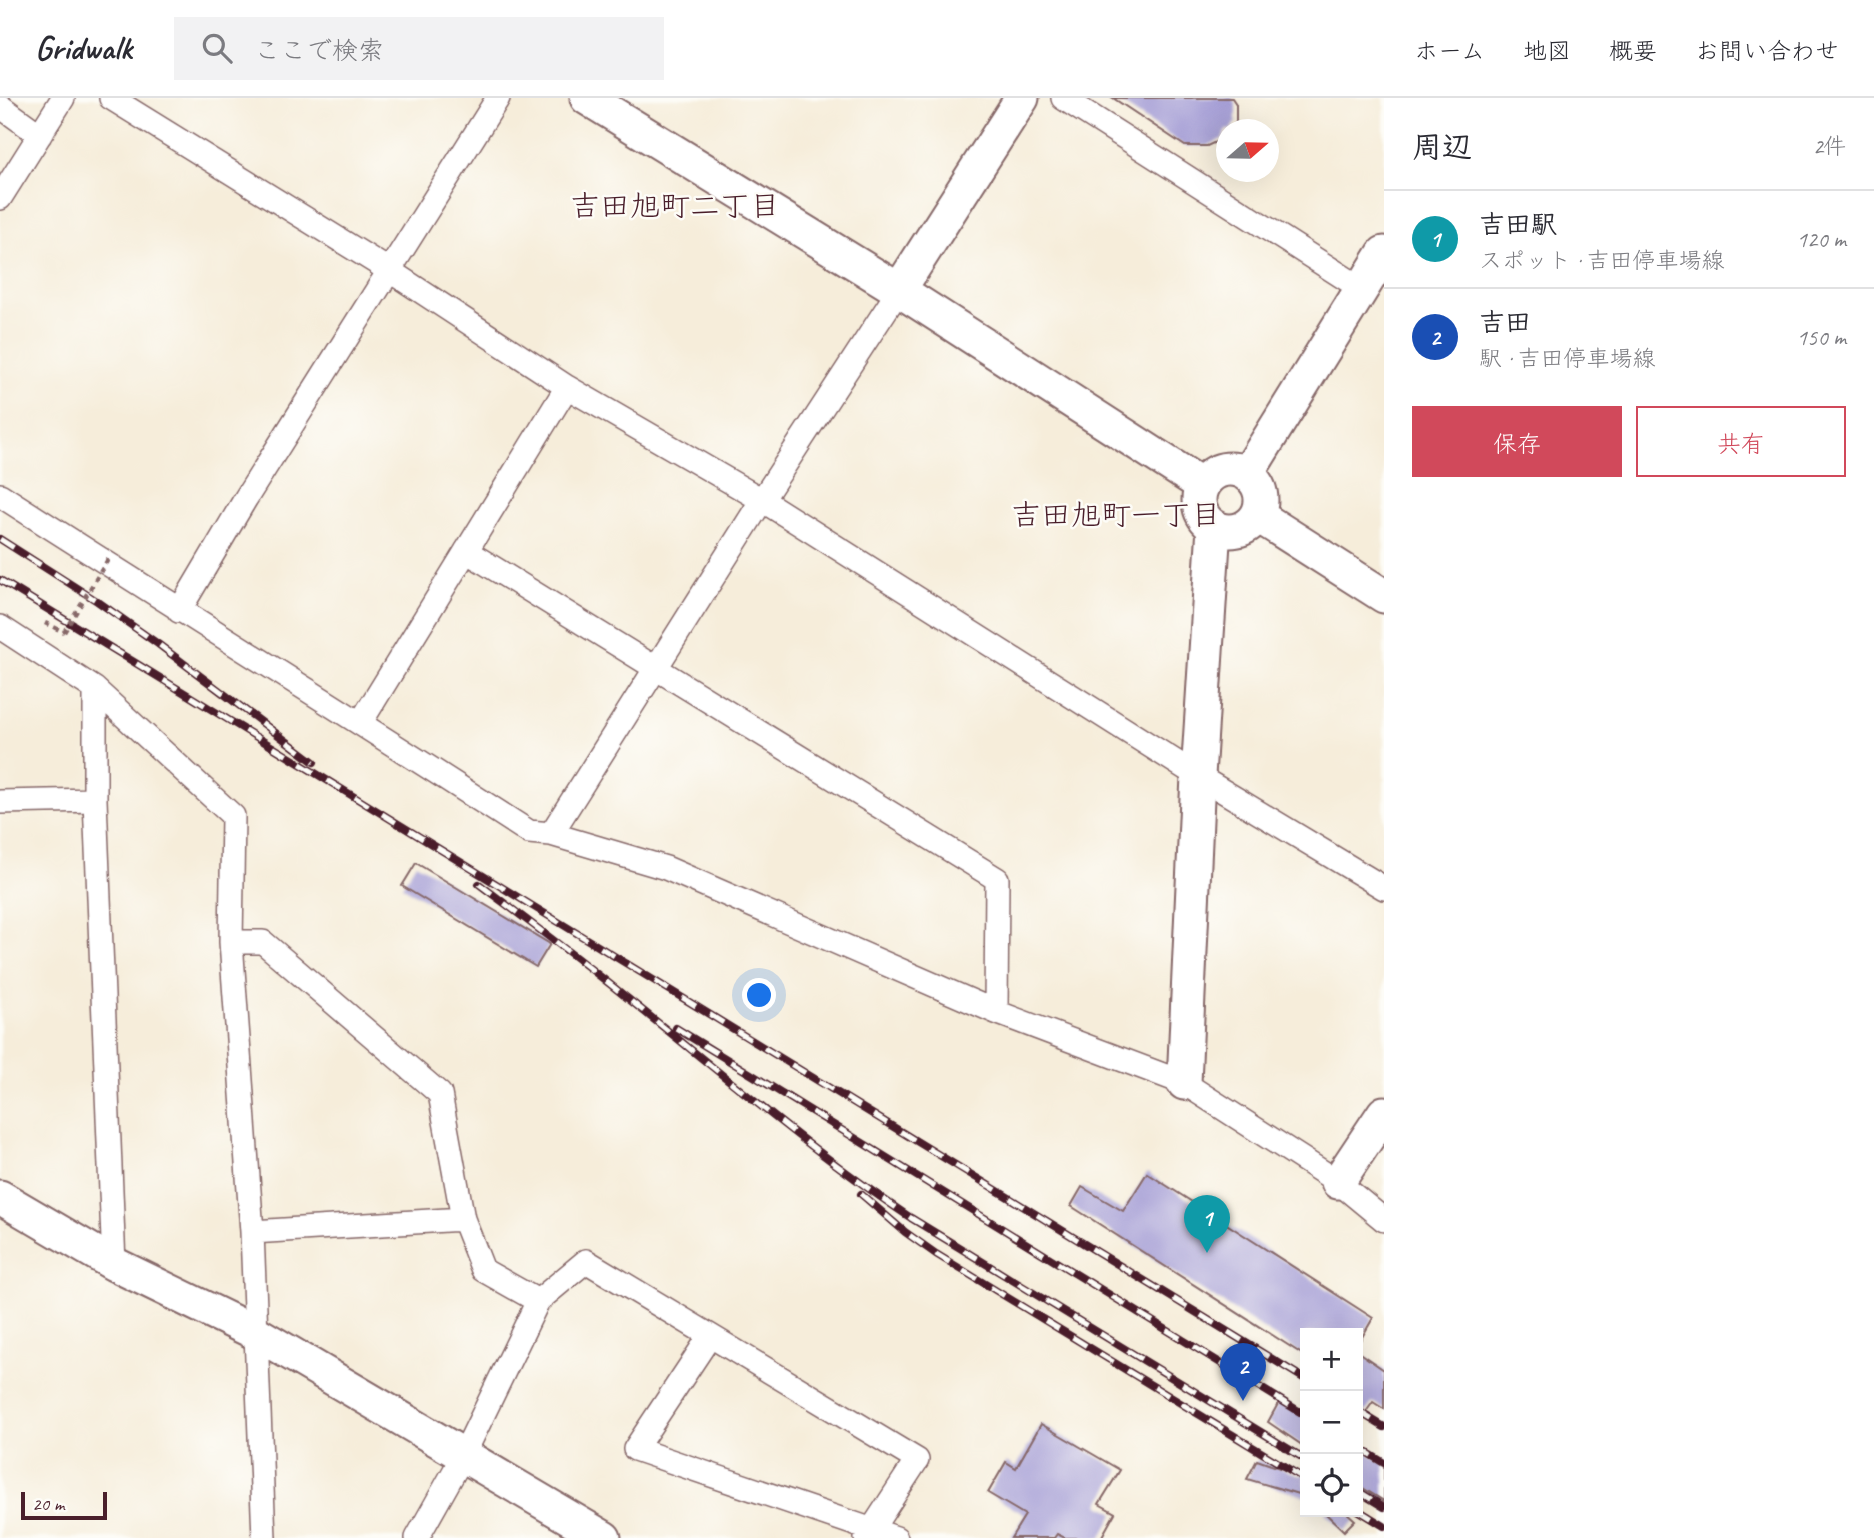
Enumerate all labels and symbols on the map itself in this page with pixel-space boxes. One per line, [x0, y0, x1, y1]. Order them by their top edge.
north arrow [1216, 119, 1279, 182]
district label: 吉田旭町二丁目 [570, 187, 780, 225]
district label: 吉田旭町一丁目 [1011, 496, 1221, 534]
your location [742, 978, 776, 1012]
pin: 1 [1184, 1195, 1230, 1253]
pin: 2 [1220, 1343, 1266, 1401]
scale bar [21, 1489, 107, 1521]

